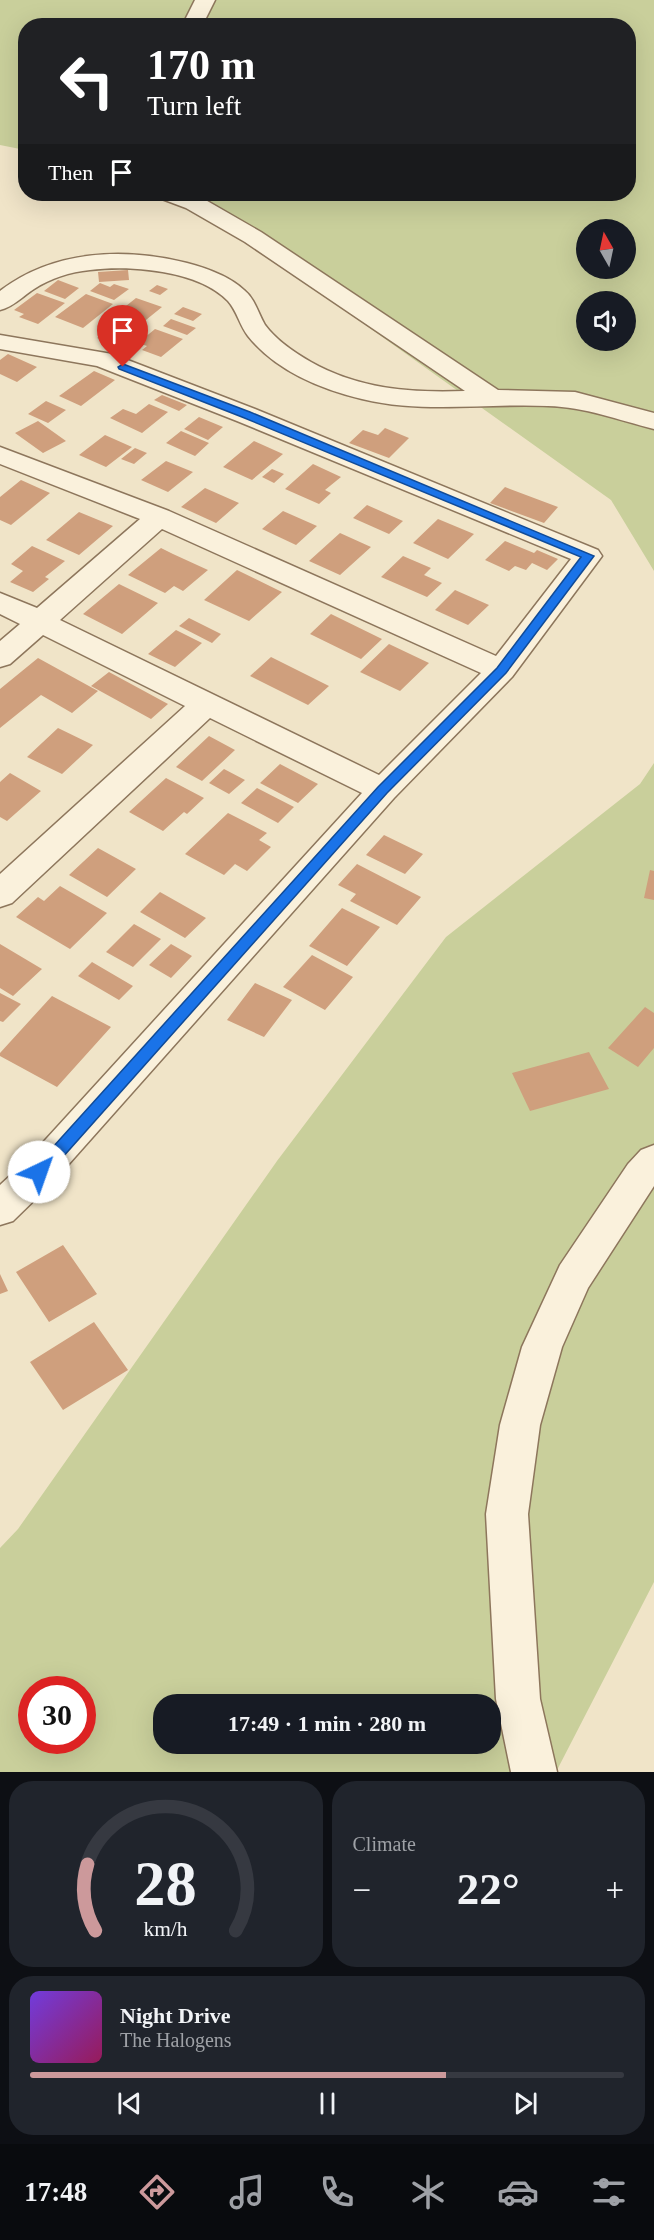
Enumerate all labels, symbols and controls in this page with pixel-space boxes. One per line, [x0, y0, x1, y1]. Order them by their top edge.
icon: left [48, 42, 126, 120]
text: 170 m [147, 42, 256, 88]
text: Turn left [147, 91, 241, 121]
icon: arrive [105, 156, 138, 189]
text: Then [48, 160, 93, 185]
north arrow [576, 219, 636, 279]
map controls [576, 219, 636, 351]
button: sound [576, 291, 636, 351]
pin [97, 305, 148, 367]
icon: arrive [106, 314, 139, 347]
position arrow [7, 1140, 71, 1204]
speed limit sign: 30 [18, 1676, 96, 1754]
text: 17:49 · 1 min · 280 m [228, 1711, 426, 1736]
text: Climate [353, 1833, 416, 1855]
text: 28 [135, 1849, 197, 1918]
text: 22° [457, 1864, 520, 1914]
text: − [353, 1872, 371, 1908]
text: + [605, 1872, 624, 1908]
text: km/h [144, 1917, 188, 1941]
text: Night Drive [120, 2003, 231, 2028]
text: The Halogens [120, 2029, 232, 2051]
icon: previous [113, 2087, 146, 2120]
icon: pause [311, 2087, 344, 2120]
icon: next [509, 2087, 542, 2120]
icon: directions [136, 2171, 178, 2213]
icon: music [226, 2171, 268, 2213]
icon: phone [316, 2171, 358, 2213]
icon: climate [407, 2171, 449, 2213]
icon: car [497, 2171, 539, 2213]
icon: filters [588, 2171, 630, 2213]
text: 17:48 [24, 2177, 87, 2207]

